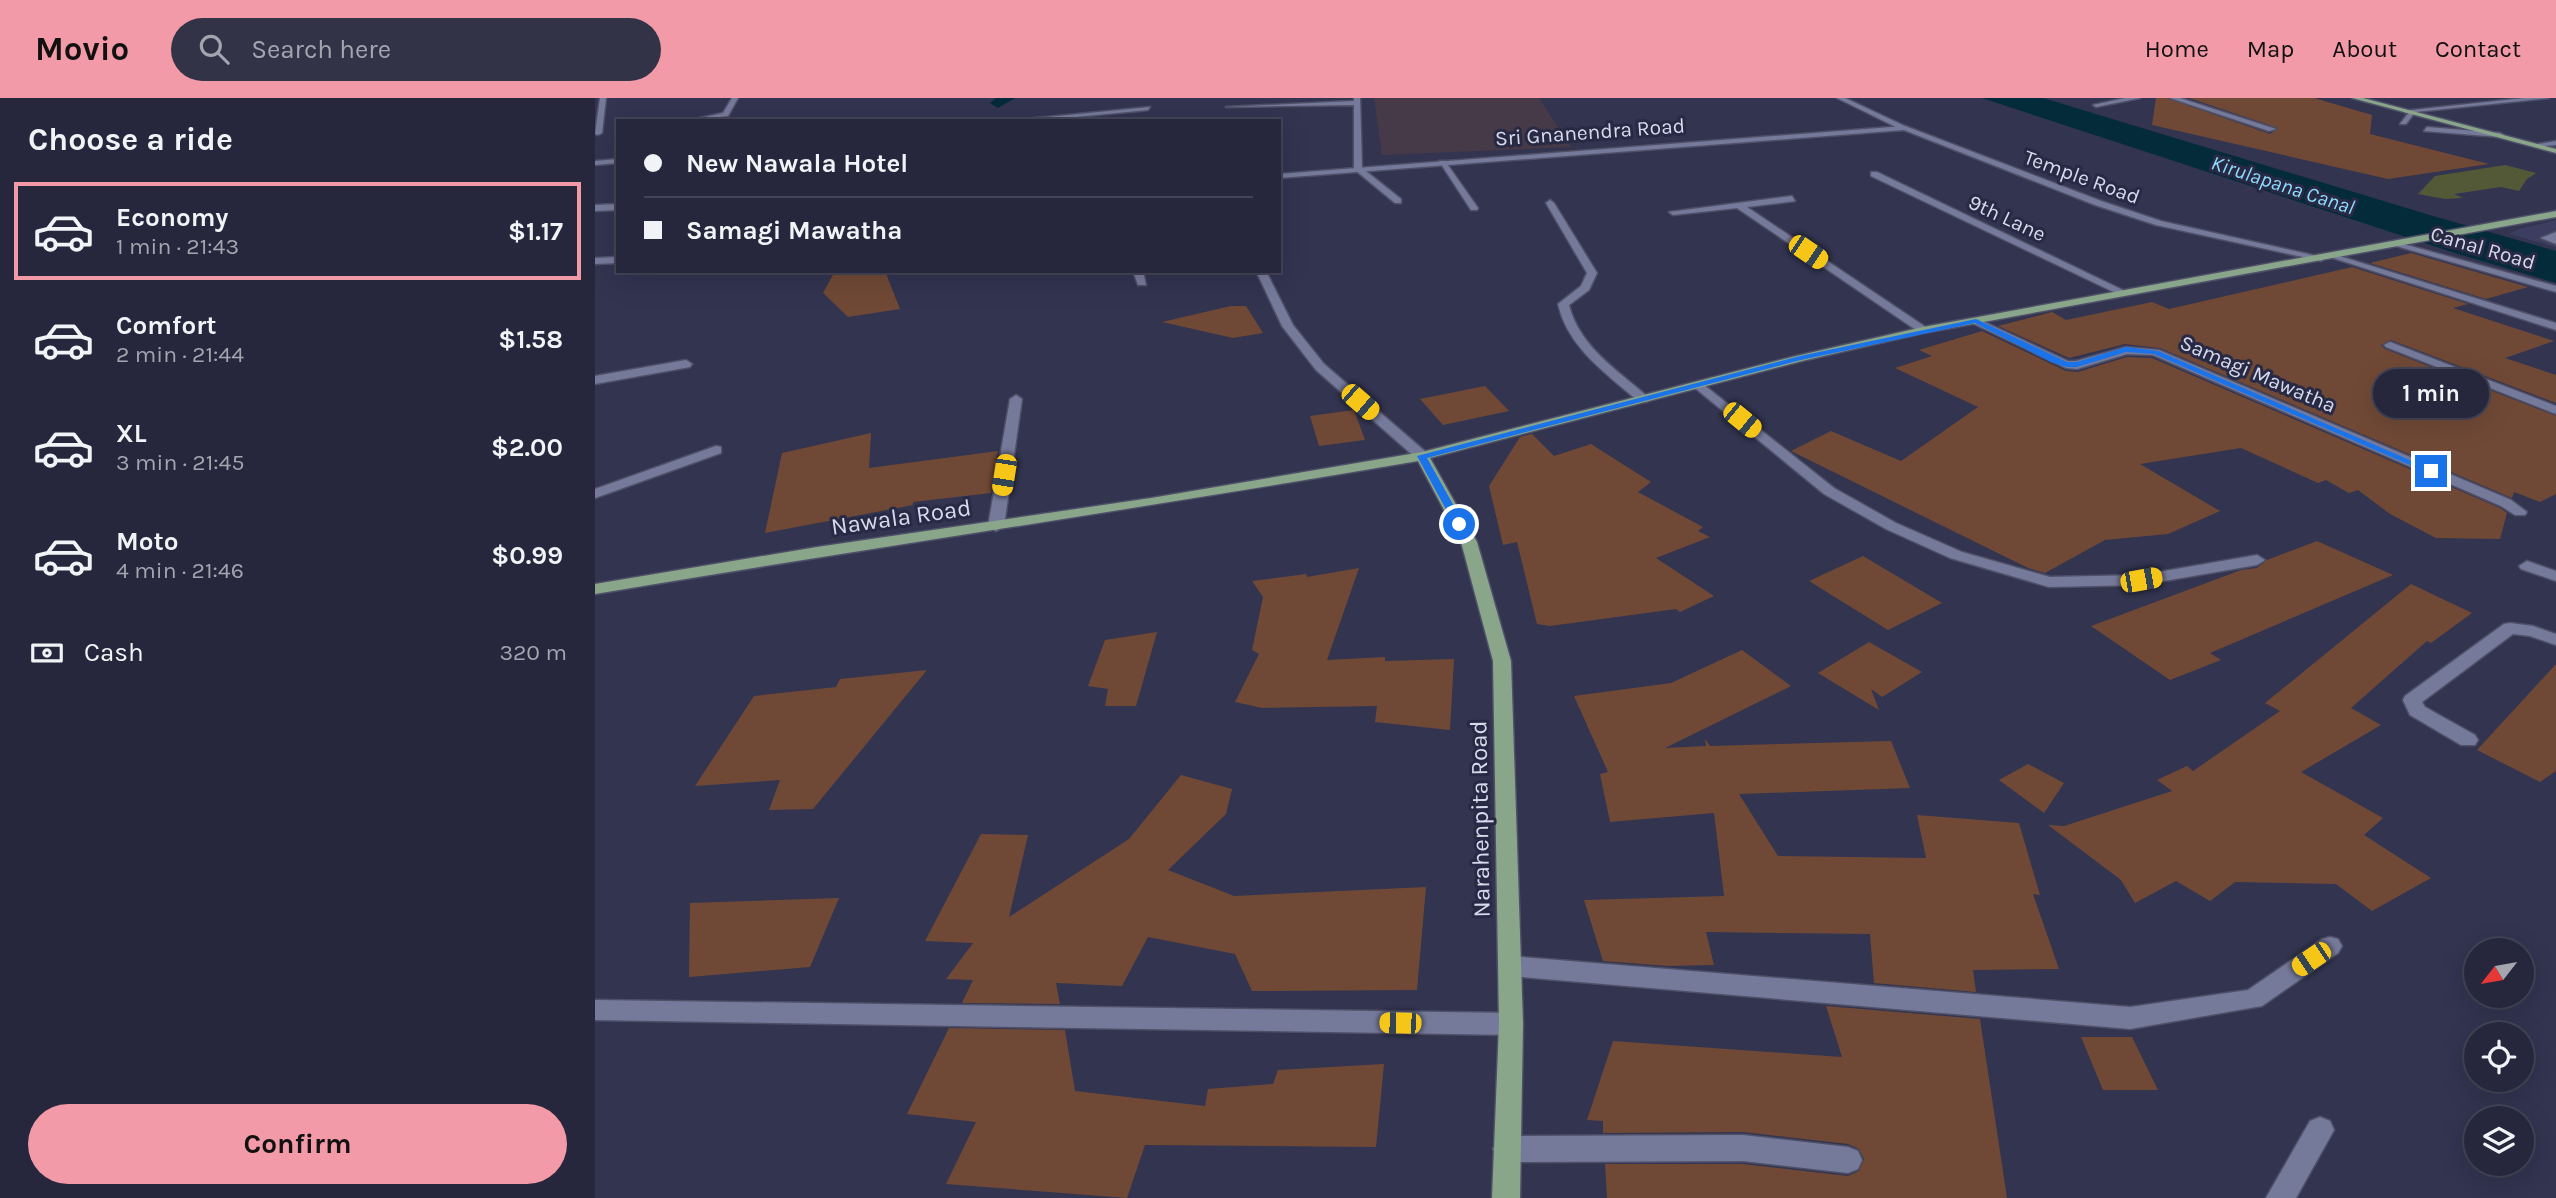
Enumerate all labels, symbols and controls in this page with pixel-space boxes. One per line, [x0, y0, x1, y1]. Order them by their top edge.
search box [171, 18, 661, 81]
text: Movio [35, 30, 129, 68]
icon: search [195, 30, 233, 68]
text: Search here [251, 34, 391, 65]
text: Home [2145, 35, 2209, 63]
text: Map [2247, 35, 2294, 63]
text: About [2332, 35, 2397, 63]
text: Contact [2435, 35, 2521, 63]
street label: Sri Gnanendra Road [1494, 113, 1686, 151]
text: Choose a ride [28, 121, 233, 158]
street label: Temple Road [2021, 145, 2143, 209]
text: New Nawala Hotel [686, 148, 908, 179]
water label: Kirulapana Canal [2208, 150, 2358, 220]
street label: 9th Lane [1965, 190, 2049, 246]
icon: car [32, 200, 95, 263]
text: Economy [116, 202, 228, 233]
text: Samagi Mawatha [686, 215, 902, 246]
text: $1.17 [508, 216, 563, 247]
street label: Canal Road [2428, 222, 2538, 274]
car [1785, 232, 1832, 272]
text: 1 min · 21:43 [116, 233, 239, 260]
icon: car [32, 308, 95, 371]
text: Comfort [116, 310, 217, 341]
text: $1.58 [498, 324, 563, 355]
street label: Samagi Mawatha [2177, 330, 2339, 418]
text: 2 min · 21:44 [116, 341, 244, 368]
callout: 1 min [2373, 370, 2489, 418]
car [1338, 380, 1383, 424]
text: 1 min [2402, 380, 2460, 407]
car [1720, 399, 1765, 441]
icon: car [32, 416, 95, 479]
text: XL [116, 418, 147, 449]
text: $2.00 [491, 432, 563, 463]
text: 3 min · 21:45 [116, 449, 244, 476]
car [991, 453, 1018, 497]
route end [2415, 455, 2447, 487]
street label: Nawala Road [829, 493, 973, 541]
route start [1443, 508, 1475, 540]
icon: car [32, 524, 95, 587]
text: Moto [116, 526, 178, 557]
text: $0.99 [491, 540, 563, 571]
text: 4 min · 21:46 [116, 557, 244, 584]
car [2119, 566, 2164, 594]
icon: cash [28, 634, 66, 672]
text: Cash [84, 637, 144, 668]
text: 320 m [499, 639, 567, 666]
street label: Narahenpita Road [1464, 720, 1496, 918]
north arrow [2464, 938, 2534, 1008]
map controls [2464, 938, 2534, 1176]
car [2288, 939, 2335, 979]
car [1379, 1012, 1422, 1034]
button: locate [2464, 1022, 2534, 1092]
button: Confirm [28, 1104, 567, 1184]
button: layers [2464, 1106, 2534, 1176]

